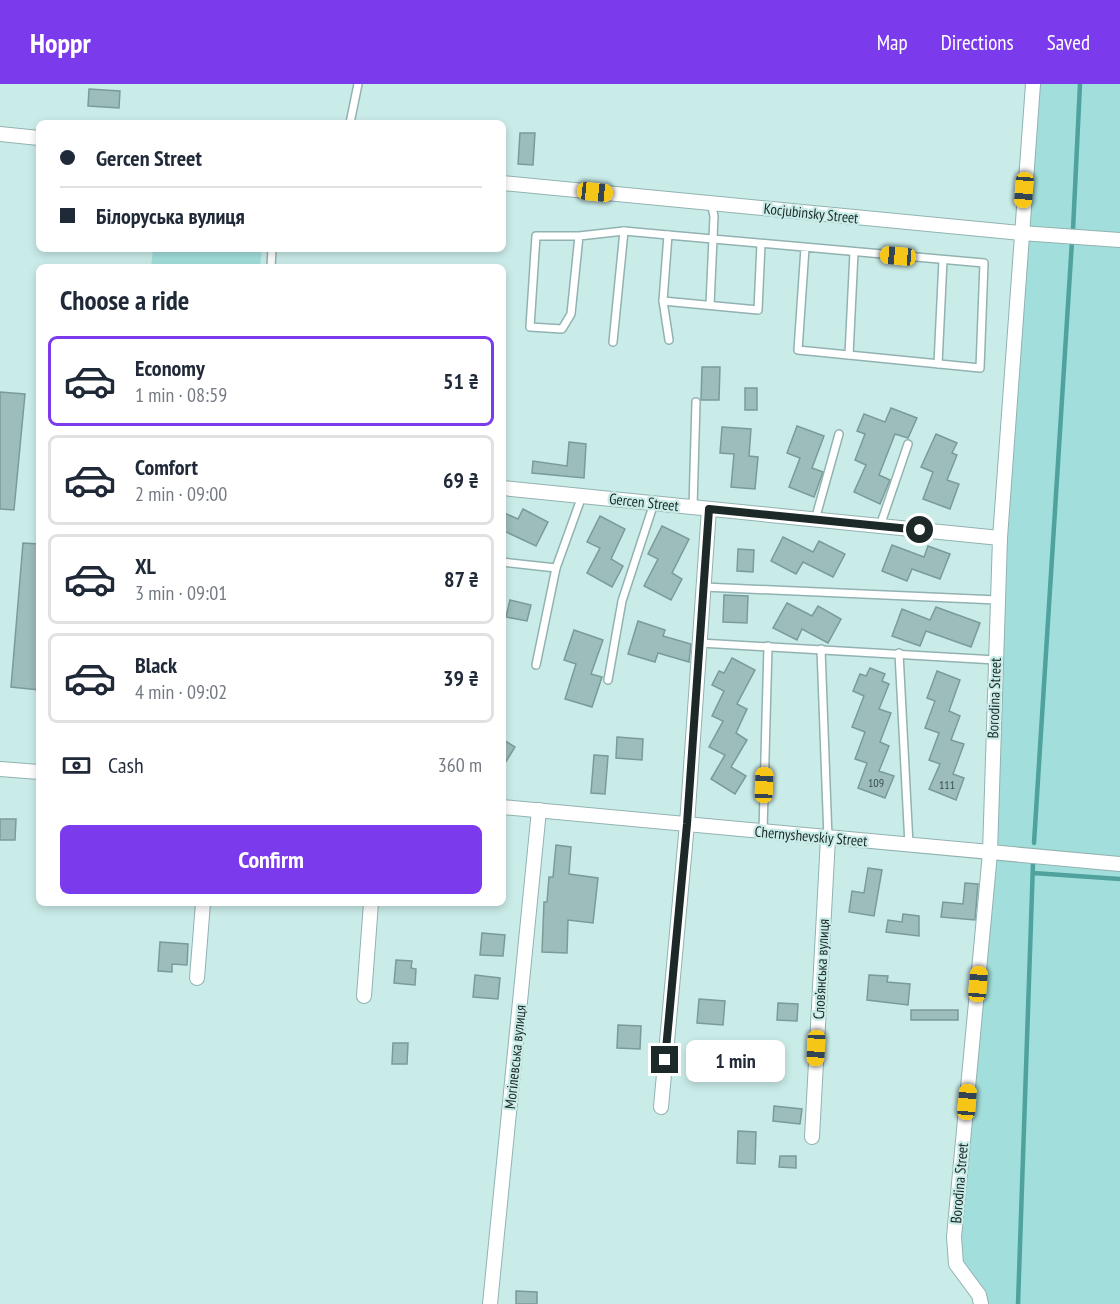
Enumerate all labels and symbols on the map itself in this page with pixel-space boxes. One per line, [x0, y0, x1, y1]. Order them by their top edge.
car [1013, 171, 1035, 209]
car [576, 181, 614, 203]
street label: Kocjubinsky Street [763, 199, 859, 227]
car [879, 245, 917, 267]
street label: Gercen Street [608, 489, 680, 515]
route start [906, 516, 933, 543]
street label: Borodina Street [983, 657, 1005, 739]
car [754, 767, 774, 803]
house number: 109 [868, 775, 884, 790]
house number: 111 [939, 777, 955, 792]
street label: Chernyshevskiy Street [754, 822, 868, 850]
street label: Слов’янська вулиця [809, 918, 833, 1020]
car [967, 965, 989, 1003]
street label: Могілевська вулиця [500, 1004, 530, 1110]
car [806, 1030, 826, 1066]
callout: 1 min [686, 1039, 785, 1081]
route end [651, 1046, 678, 1073]
car [956, 1083, 978, 1121]
street label: Borodina Street [946, 1142, 972, 1224]

